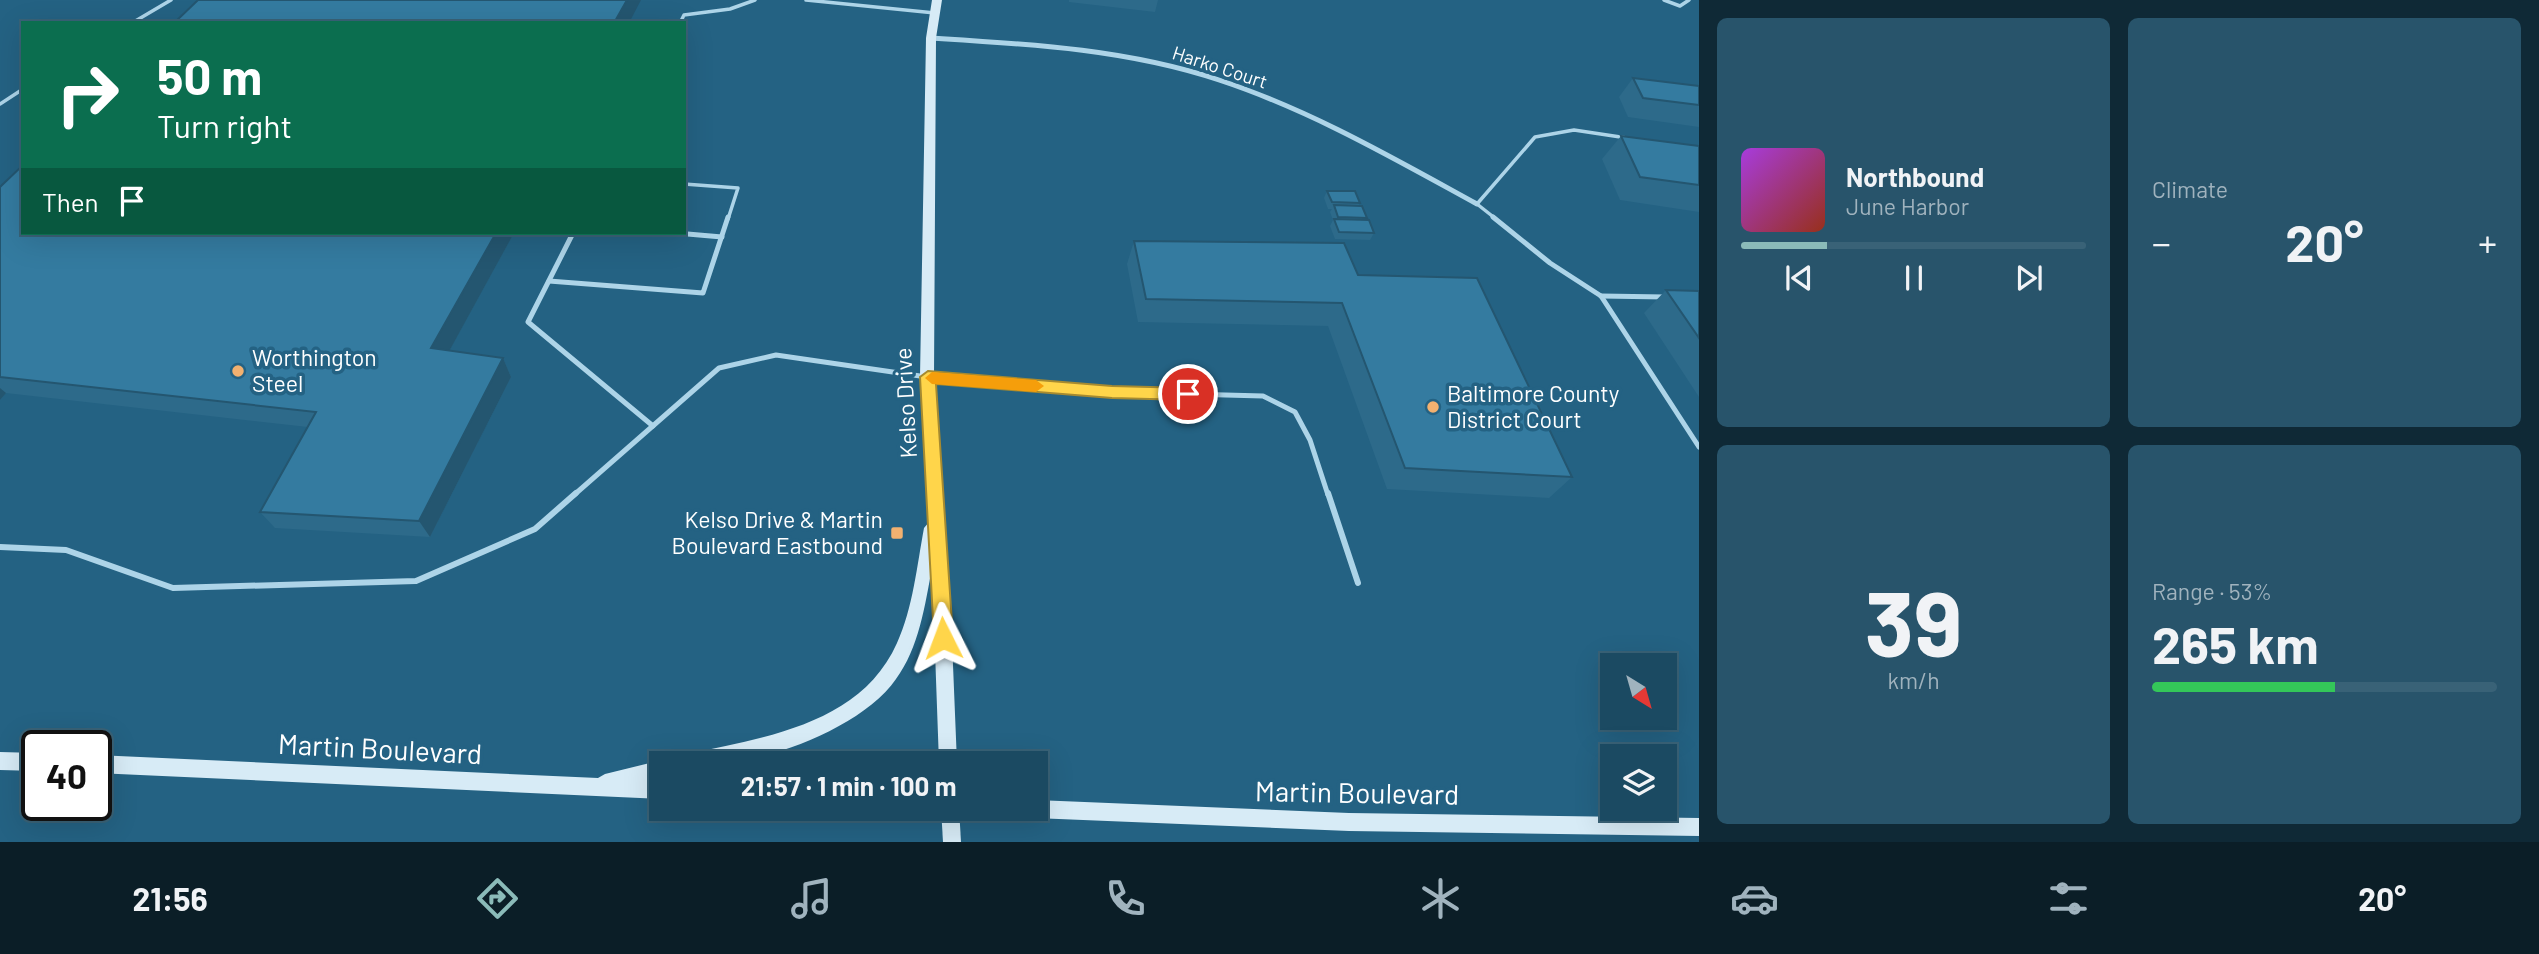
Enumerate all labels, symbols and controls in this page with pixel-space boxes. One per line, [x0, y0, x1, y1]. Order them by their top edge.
street label: Harko Court [1170, 40, 1271, 93]
text: 50 m [157, 46, 262, 105]
icon: right [42, 49, 133, 140]
text: Turn right [157, 106, 292, 144]
text: Northbound [1846, 161, 1984, 192]
text: Climate [2152, 175, 2228, 203]
icon: arrive [113, 182, 151, 220]
text: Then [42, 186, 99, 217]
text: June Harbor [1846, 192, 1969, 220]
text: 20° [2285, 210, 2364, 272]
text: − [2152, 219, 2171, 265]
text: + [2478, 219, 2497, 265]
icon: previous [1780, 259, 1818, 297]
icon: pause [1895, 259, 1933, 297]
icon: next [2010, 259, 2048, 297]
place label: Worthington Steel [252, 343, 377, 397]
street label: Kelso Drive [888, 347, 922, 459]
marker: Worthington Steel [230, 363, 246, 379]
pin [1158, 364, 1218, 424]
icon: arrive [1169, 375, 1207, 413]
place label: Baltimore County District Court [1447, 379, 1620, 433]
marker: Baltimore County District Court [1425, 399, 1441, 415]
place label: Kelso Drive & Martin Boulevard Eastbound [671, 505, 883, 559]
marker: Kelso Drive & Martin Boulevard Eastbound [889, 525, 905, 541]
text: 39 [1865, 566, 1962, 675]
text: Range · 53% [2152, 577, 2272, 605]
position arrow [906, 601, 980, 675]
text: 265 km [2152, 612, 2319, 674]
north arrow [1600, 653, 1676, 730]
map controls [1600, 653, 1677, 821]
text: km/h [1887, 666, 1940, 694]
street label: Martin Boulevard [277, 726, 483, 770]
speed limit sign: 40 [21, 730, 112, 821]
button: layers [1600, 744, 1677, 821]
text: 21:57 · 1 min · 100 m [741, 770, 956, 801]
street label: Martin Boulevard [1255, 773, 1460, 811]
icon: directions [473, 874, 522, 923]
icon: music [787, 874, 836, 923]
icon: phone [1101, 874, 1150, 923]
icon: climate [1416, 874, 1465, 923]
icon: car [1730, 874, 1779, 923]
icon: filters [2044, 874, 2093, 923]
text: 21:56 [133, 879, 208, 917]
text: 20° [2358, 879, 2406, 917]

